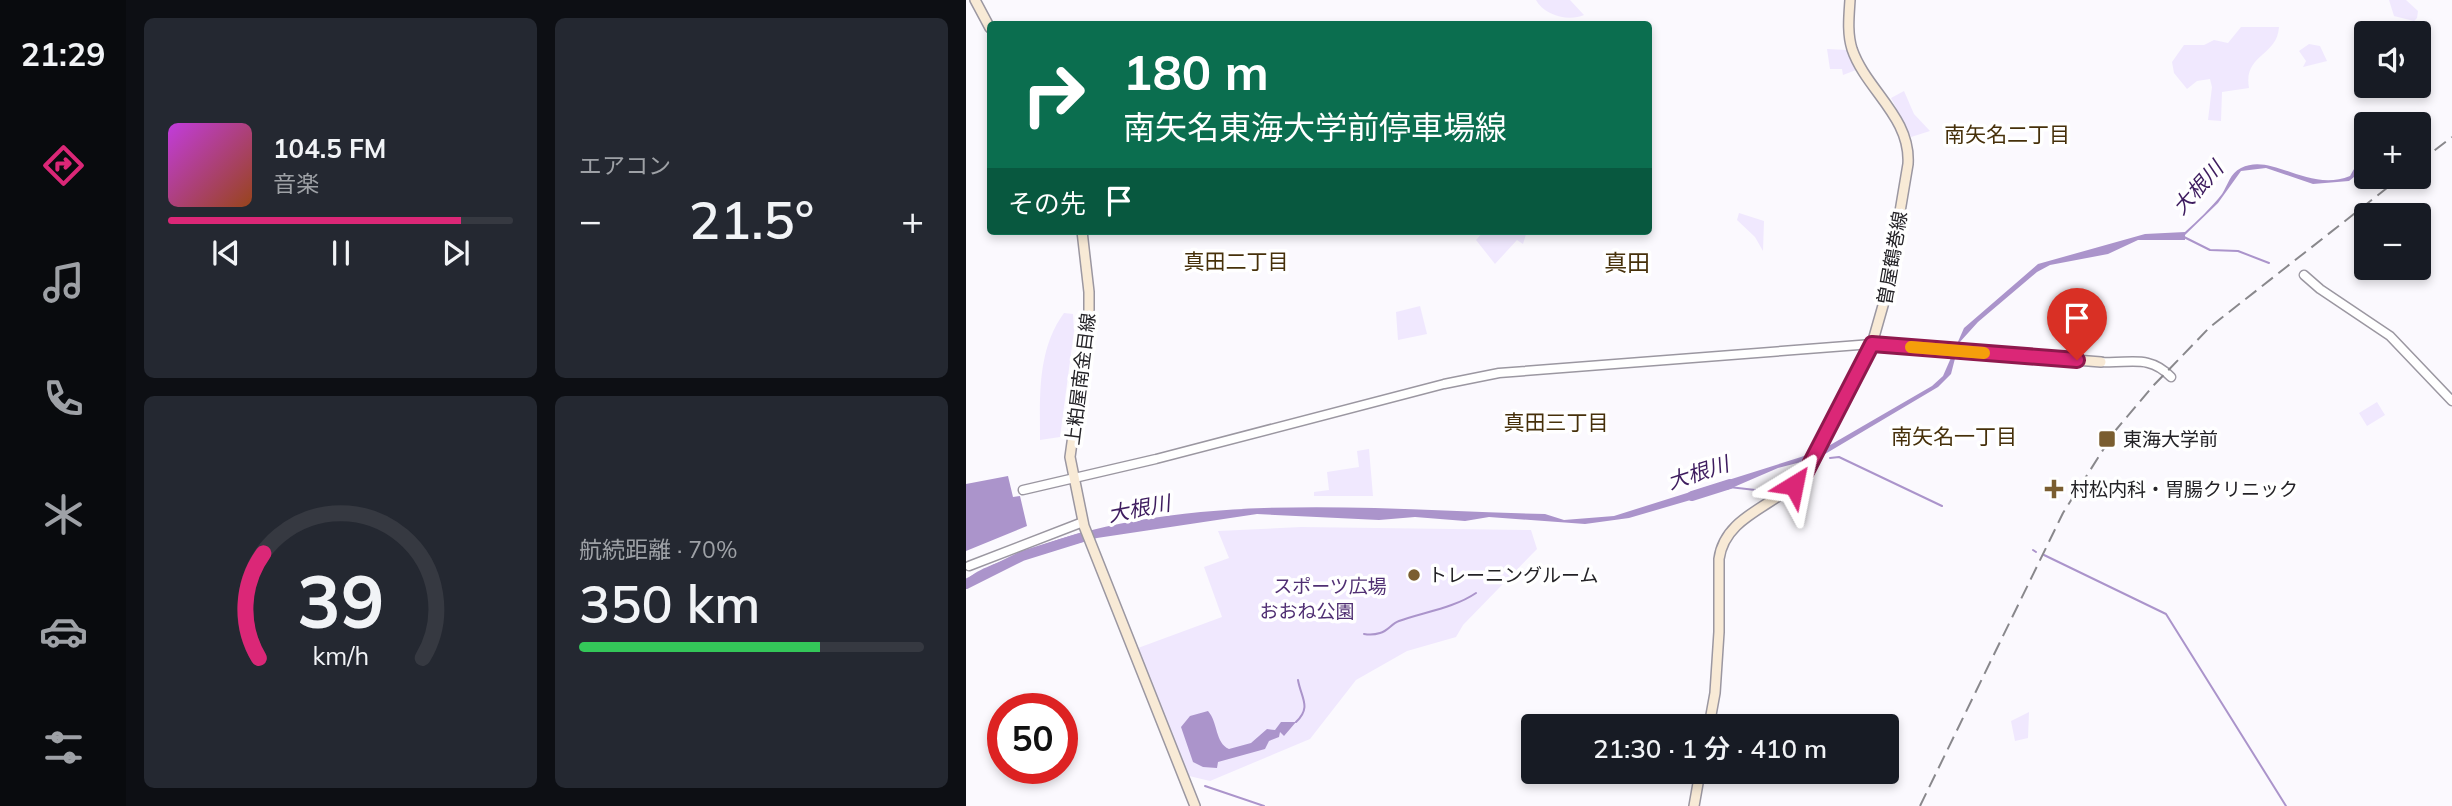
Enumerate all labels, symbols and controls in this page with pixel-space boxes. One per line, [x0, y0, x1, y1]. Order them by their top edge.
map controls [2354, 21, 2431, 280]
button: sound [2354, 21, 2431, 98]
text: 21:29 [21, 34, 105, 74]
text: 180 m [1123, 41, 1269, 102]
icon: right [1008, 49, 1099, 140]
text: 南矢名東海大学前停車場線 [1123, 107, 1507, 147]
button: + [2354, 112, 2431, 189]
district label: 南矢名二丁目 [1944, 121, 2070, 147]
text: 104.5 FM [273, 132, 386, 165]
icon: directions [39, 141, 88, 190]
text: エアコン [579, 151, 671, 180]
water label: 大根川 [2167, 154, 2229, 219]
text: 音楽 [273, 169, 319, 198]
icon: arrive [1100, 182, 1138, 220]
text: 21.5° [689, 187, 814, 252]
text: その先 [1008, 187, 1086, 220]
text: − [579, 196, 602, 244]
text: + [901, 196, 924, 244]
button: − [2354, 203, 2431, 280]
street label: 曽屋鶴巻線 [1872, 209, 1912, 307]
icon: previous [207, 234, 245, 272]
icon: pause [322, 234, 360, 272]
icon: next [437, 234, 475, 272]
district label: 真田二丁目 [1184, 248, 1289, 274]
district label: 真田 [1604, 248, 1650, 277]
icon: music [39, 258, 88, 307]
pin [2047, 288, 2107, 360]
icon: arrive [2058, 299, 2096, 337]
street label: 上粕屋南金目線 [1060, 312, 1100, 446]
icon: phone [39, 374, 88, 423]
district label: 真田三丁目 [1504, 409, 1609, 435]
district label: 南矢名一丁目 [1891, 423, 2017, 449]
place label: 東海大学前 [2123, 427, 2218, 451]
marker: 東海大学前 [2097, 429, 2117, 449]
position arrow [1757, 448, 1831, 522]
water label: 大根川 [1664, 449, 1734, 494]
place label: 村松内科・胃腸クリニック [2070, 477, 2298, 501]
marker: 村松内科・胃腸クリニック [2044, 479, 2064, 499]
water label: 大根川 [1105, 489, 1174, 527]
icon: climate [39, 490, 88, 539]
text: 航続距離 · 70% [579, 535, 737, 564]
text: 39 [297, 555, 384, 646]
place label: トレーニングルーム [1428, 563, 1598, 587]
marker: トレーニングルーム [1406, 567, 1422, 583]
text: 350 km [579, 571, 760, 636]
park label: スポーツ広場 [1273, 574, 1387, 598]
park label: おおね公園 [1259, 599, 1355, 623]
icon: car [39, 607, 88, 656]
text: km/h [312, 640, 369, 671]
speed limit sign: 50 [987, 693, 1078, 784]
icon: filters [39, 723, 88, 772]
text: 21:30 · 1 分 · 410 m [1593, 732, 1827, 765]

